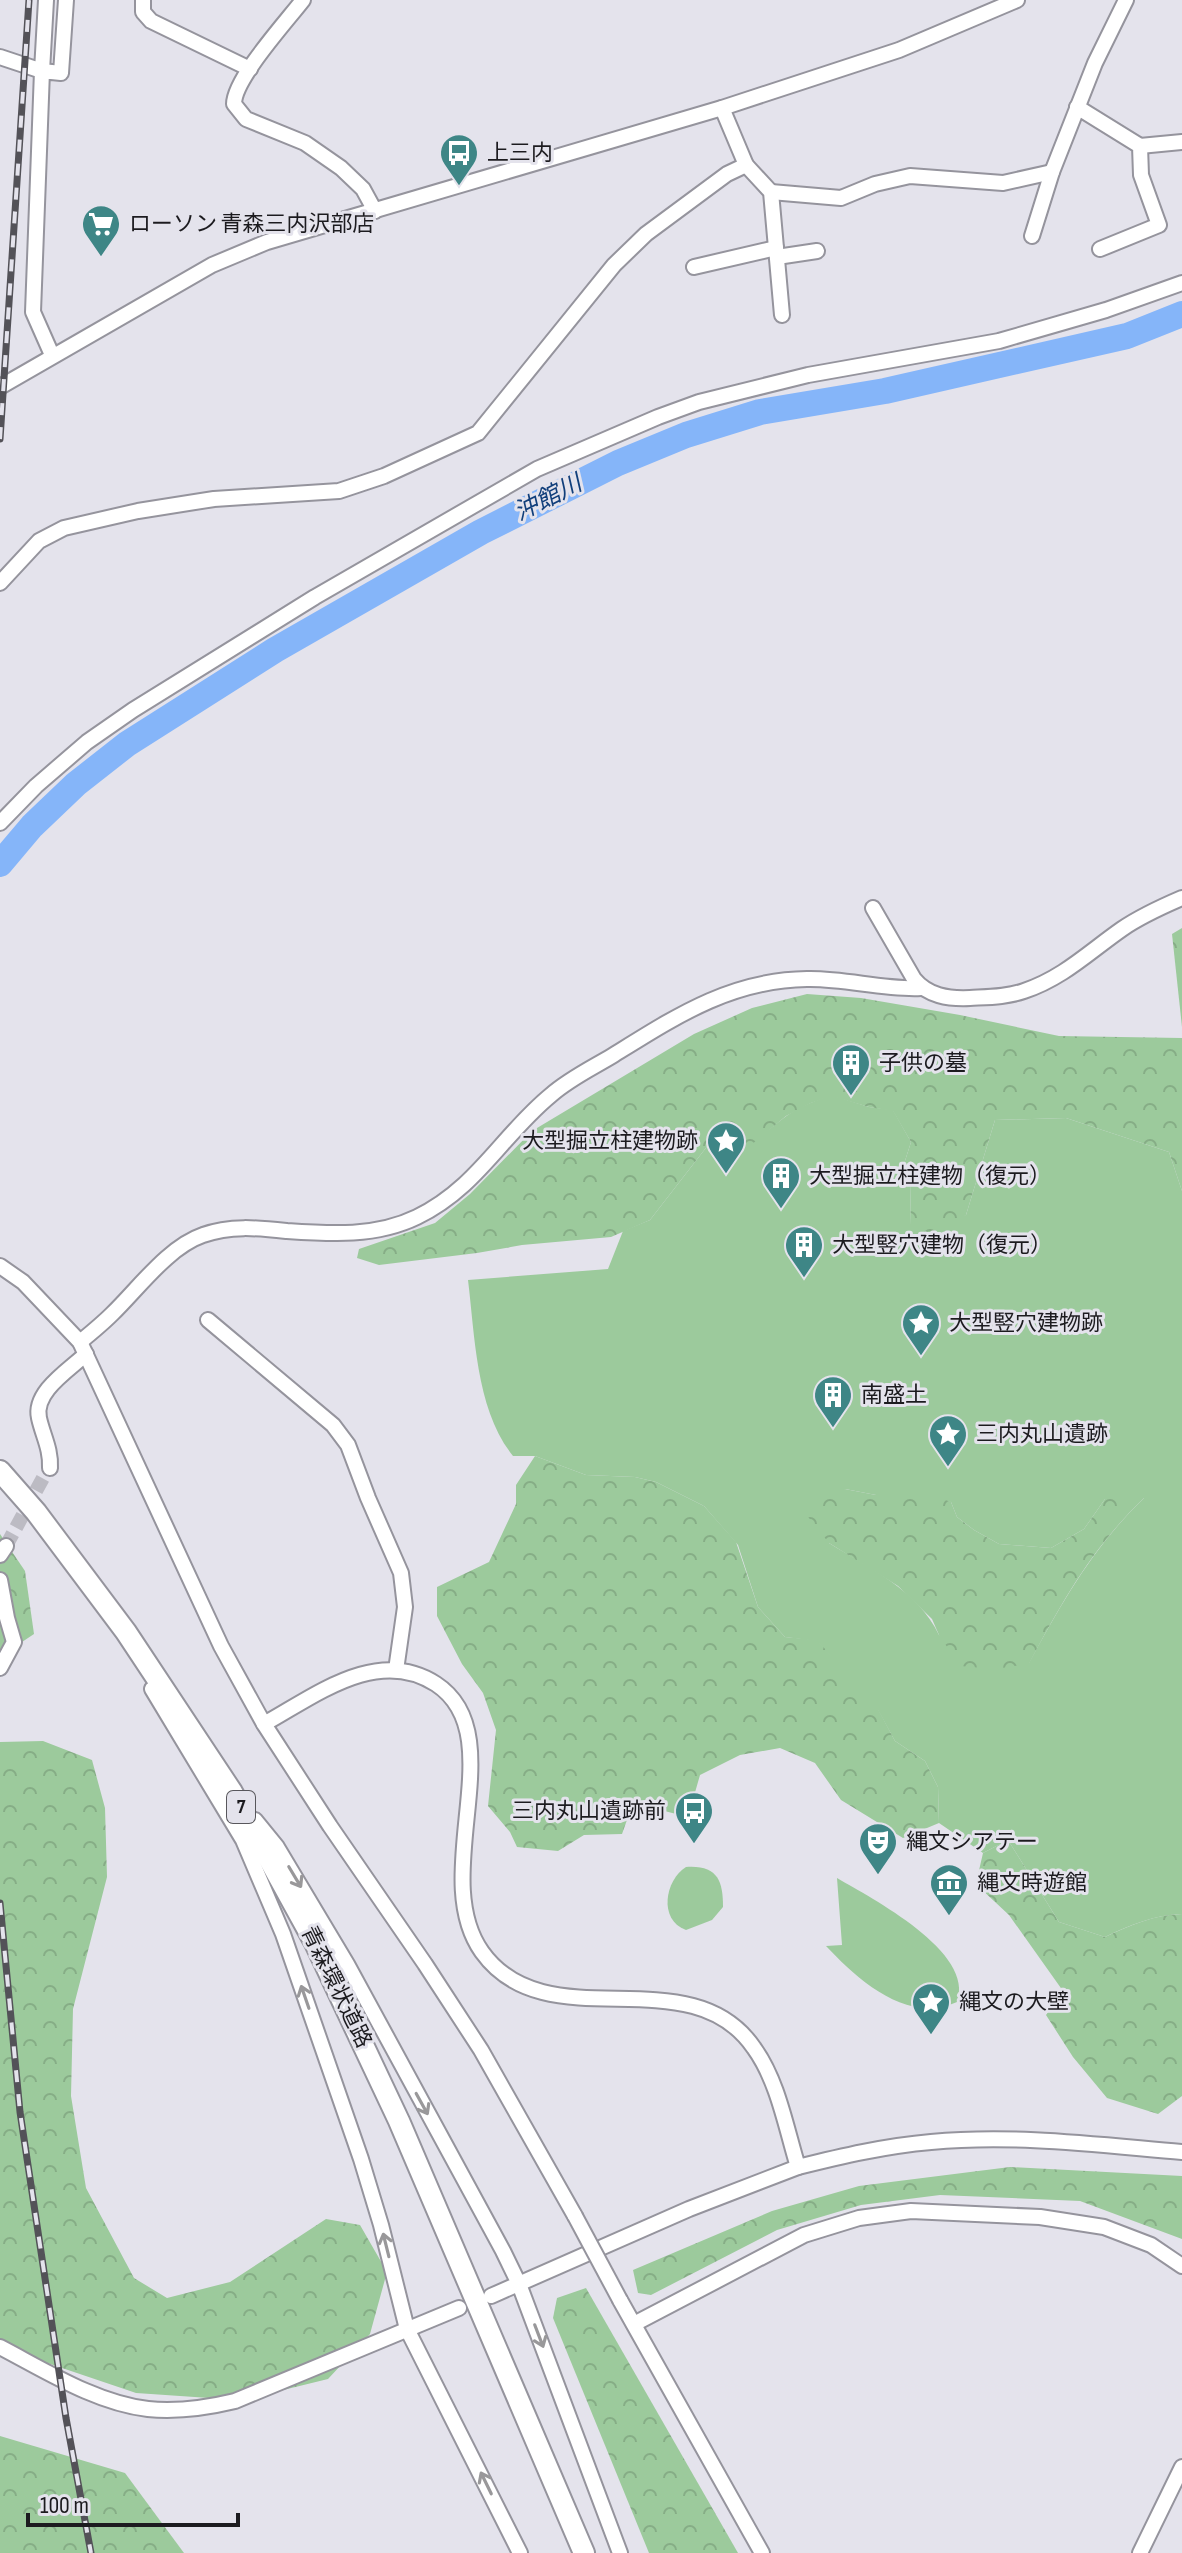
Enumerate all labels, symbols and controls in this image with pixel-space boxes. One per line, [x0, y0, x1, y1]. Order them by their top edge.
bus stop icon: 上三内 [438, 132, 480, 187]
place label: 上三内 [487, 140, 553, 167]
supermarket icon: ローソン 青森三内沢部店 [80, 203, 122, 258]
place label: ローソン 青森三内沢部店 [129, 211, 375, 238]
water label: 沖館川 [509, 467, 589, 527]
building icon: 子供の墓 [830, 1042, 872, 1097]
place label: 子供の墓 [879, 1050, 967, 1077]
place icon: 大型掘立柱建物跡 [705, 1120, 747, 1175]
place label: 大型掘立柱建物跡 [522, 1128, 698, 1155]
building icon: 大型掘立柱建物（復元） [760, 1155, 802, 1210]
place label: 大型掘立柱建物（復元） [809, 1163, 1051, 1190]
building icon: 大型竪穴建物（復元） [783, 1224, 825, 1279]
place label: 大型竪穴建物（復元） [832, 1232, 1052, 1259]
place icon: 大型竪穴建物跡 [900, 1302, 942, 1357]
place label: 大型竪穴建物跡 [949, 1310, 1103, 1337]
building icon: 南盛土 [812, 1374, 854, 1429]
place label: 南盛土 [861, 1382, 927, 1409]
place icon: 三内丸山遺跡 [927, 1413, 969, 1468]
place label: 三内丸山遺跡 [976, 1421, 1108, 1448]
bus stop icon: 三内丸山遺跡前 [673, 1790, 715, 1845]
road number: 7 [227, 1791, 255, 1823]
place label: 三内丸山遺跡前 [512, 1798, 666, 1825]
theatre icon: 縄文シアテー [857, 1821, 899, 1876]
place label: 縄文シアテー [906, 1829, 1038, 1856]
museum icon: 縄文時遊館 [928, 1862, 970, 1917]
one-way arrow [287, 1865, 303, 1888]
place label: 縄文時遊館 [977, 1870, 1087, 1897]
street label: 青森環状道路 [295, 1922, 377, 2052]
place icon: 縄文の大壁 [910, 1981, 952, 2036]
one-way arrow [297, 1985, 312, 2010]
place label: 縄文の大壁 [959, 1989, 1069, 2016]
one-way arrow [414, 2092, 430, 2115]
one-way arrow [378, 2232, 393, 2258]
one-way arrow [533, 2323, 547, 2348]
one-way arrow [477, 2472, 493, 2496]
scale bar [28, 2477, 238, 2527]
text: 100 m [40, 2491, 89, 2520]

